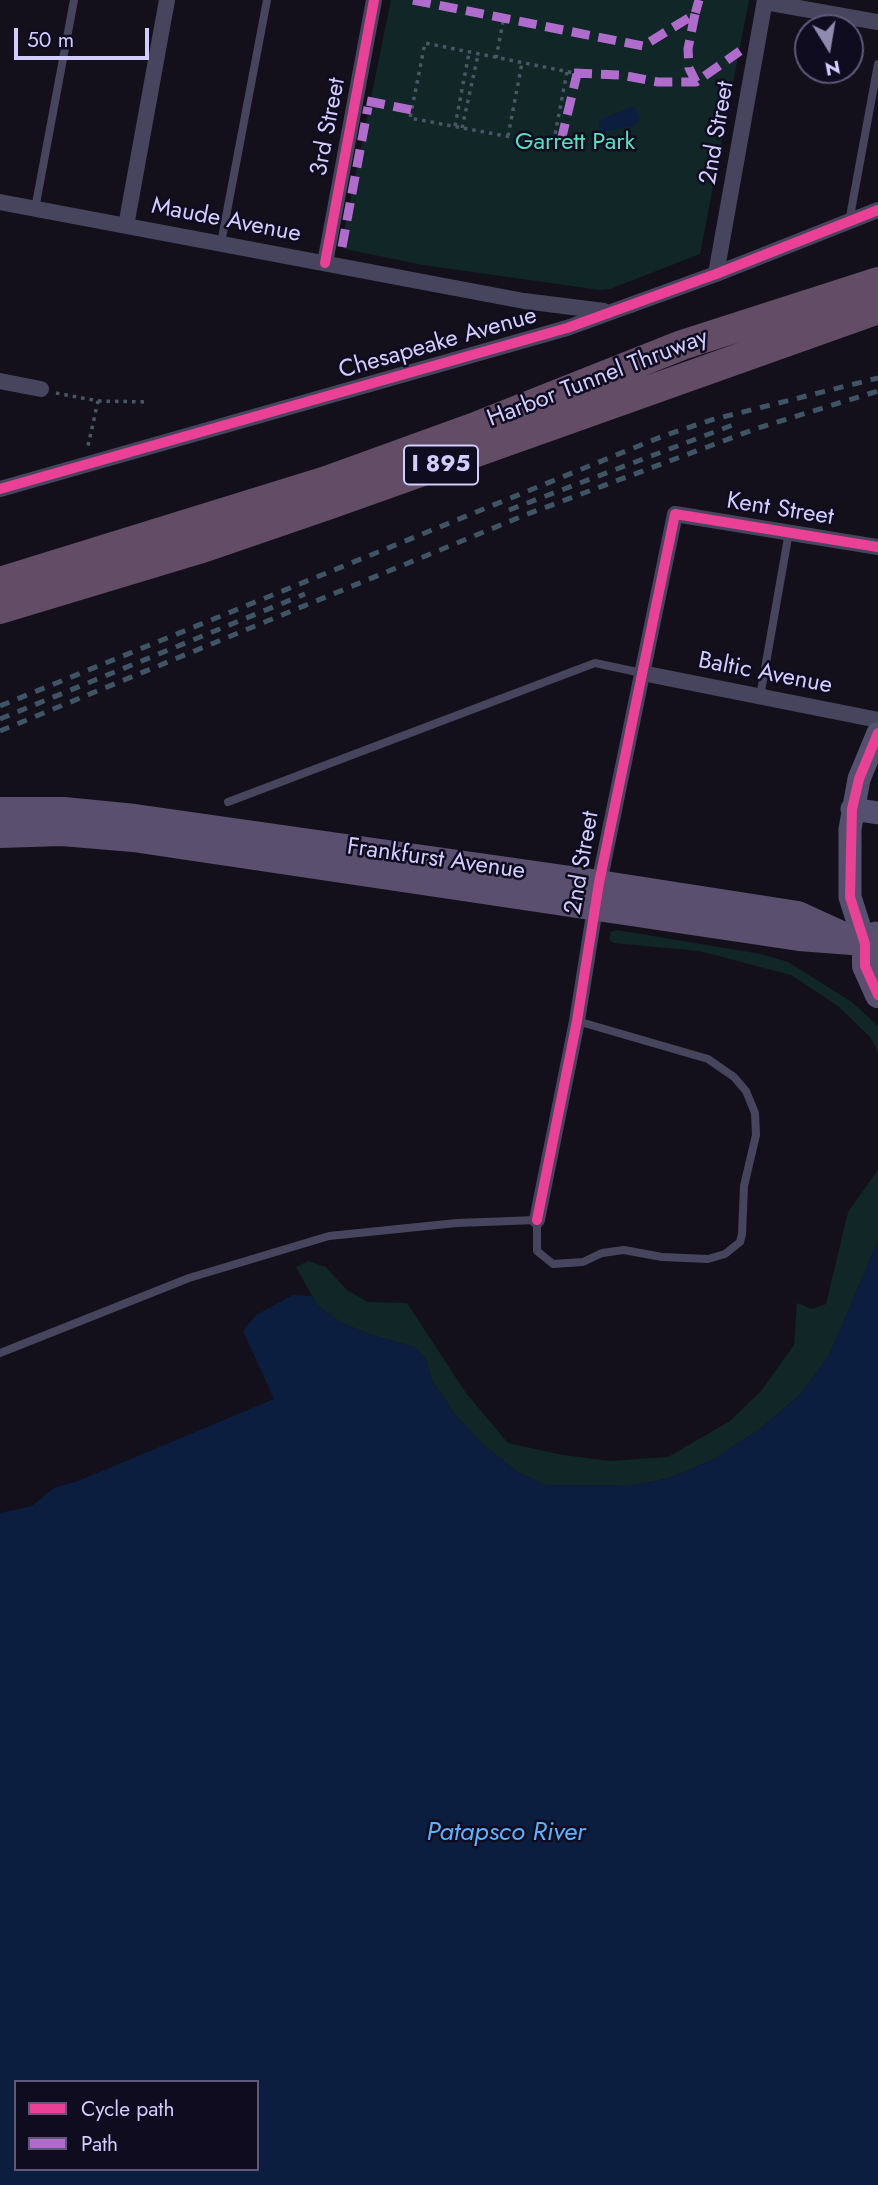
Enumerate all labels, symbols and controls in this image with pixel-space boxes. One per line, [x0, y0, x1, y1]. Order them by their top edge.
scale bar [18, 14, 152, 58]
north arrow [794, 14, 864, 84]
text: 50 m [27, 25, 74, 55]
text: N [823, 53, 843, 83]
street label: 3rd Street [305, 75, 353, 179]
street label: 2nd Street [695, 79, 741, 187]
park label: Garrett Park [515, 129, 635, 157]
street label: Maude Avenue [149, 192, 303, 250]
street label: Chesapeake Avenue [336, 302, 540, 386]
street label: Harbor Tunnel Thruway [484, 324, 712, 434]
road number: I 895 [404, 446, 478, 485]
street label: Kent Street [724, 487, 836, 533]
street label: Baltic Avenue [696, 647, 834, 701]
street label: 2nd Street [560, 809, 606, 917]
street label: Frankfurst Avenue [345, 833, 527, 887]
water label: Patapsco River [426, 1818, 586, 1850]
legend [14, 2080, 259, 2171]
text: Cycle path [81, 2094, 174, 2124]
text: Path [81, 2129, 118, 2159]

